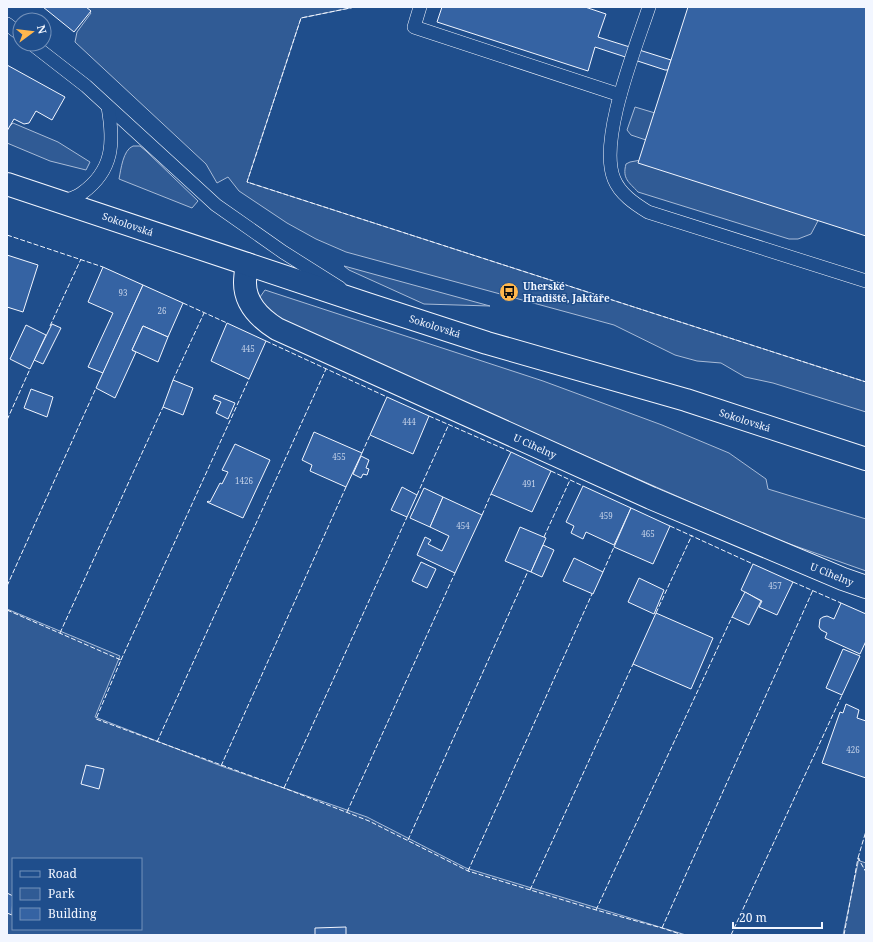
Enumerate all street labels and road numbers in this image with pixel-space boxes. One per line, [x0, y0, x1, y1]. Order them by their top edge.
street label: Sokolovská [101, 209, 156, 239]
street label: Sokolovská [408, 311, 463, 341]
street label: Sokolovská [718, 405, 773, 435]
street label: U Cihelny [511, 430, 559, 462]
street label: U Cihelny [808, 559, 856, 589]

